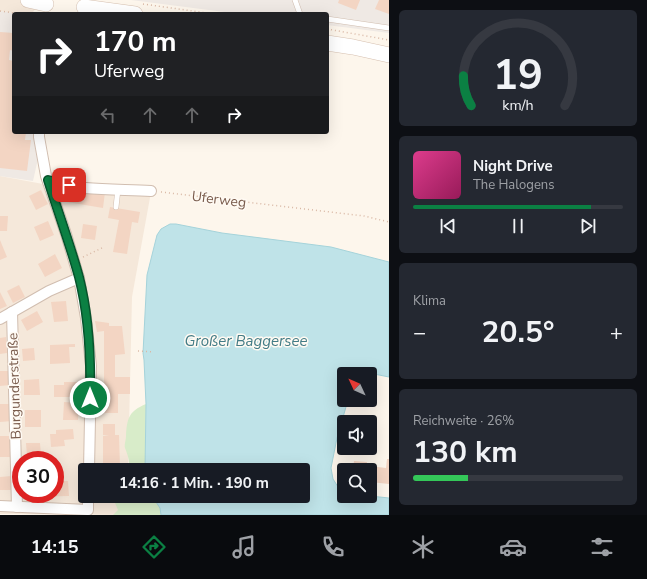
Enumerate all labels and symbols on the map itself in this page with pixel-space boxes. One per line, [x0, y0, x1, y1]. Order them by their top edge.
pin [52, 168, 86, 202]
street label: Uferweg [191, 187, 247, 212]
water label: Großer Baggersee [184, 331, 308, 351]
street label: Burgunderstraße [3, 332, 26, 440]
north arrow [337, 367, 377, 407]
position arrow [69, 377, 111, 419]
speed limit sign: 30 [12, 451, 64, 503]

